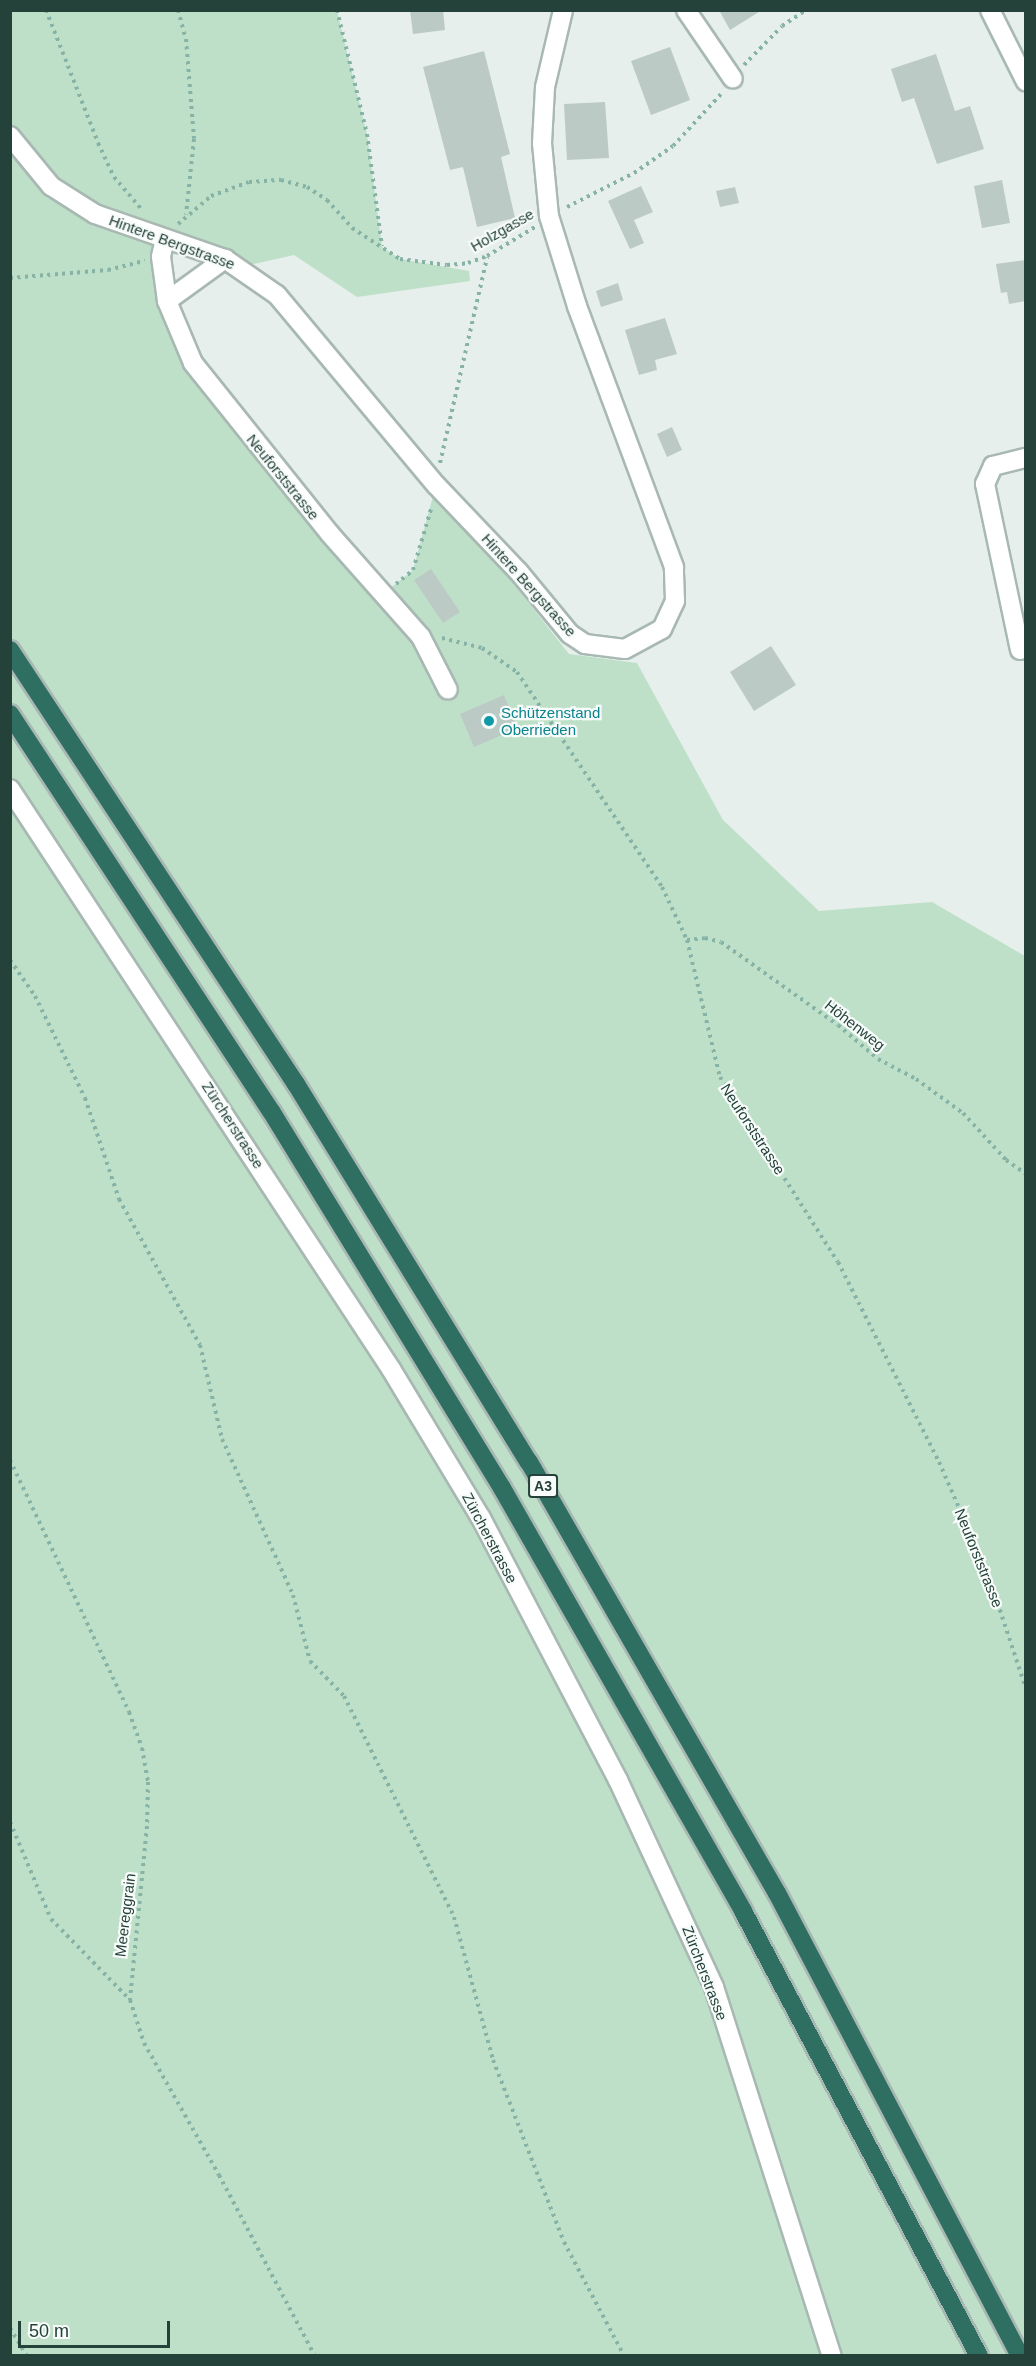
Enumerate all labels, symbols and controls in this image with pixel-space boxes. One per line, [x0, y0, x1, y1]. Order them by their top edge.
street label: Holzgasse [467, 205, 537, 255]
street label: Hintere Bergstrasse [107, 211, 237, 273]
street label: Neuforststrasse [243, 431, 323, 523]
street label: Hintere Bergstrasse [478, 530, 580, 640]
place label: Schützenstand Oberrieden [501, 703, 600, 738]
marker: Schützenstand Oberrieden [482, 714, 496, 728]
street label: Höhenweg [821, 996, 889, 1054]
street label: Zürcherstrasse [198, 1078, 268, 1172]
street label: Neuforststrasse [717, 1080, 789, 1178]
road number: A3 [528, 1475, 558, 1497]
street label: Zürcherstrasse [459, 1490, 521, 1586]
street label: Neuforststrasse [951, 1506, 1007, 1610]
street label: Meereggrain [111, 1872, 139, 1958]
street label: Zürcherstrasse [679, 1923, 731, 2023]
scale bar [21, 2309, 172, 2347]
text: 50 m [29, 2321, 69, 2341]

